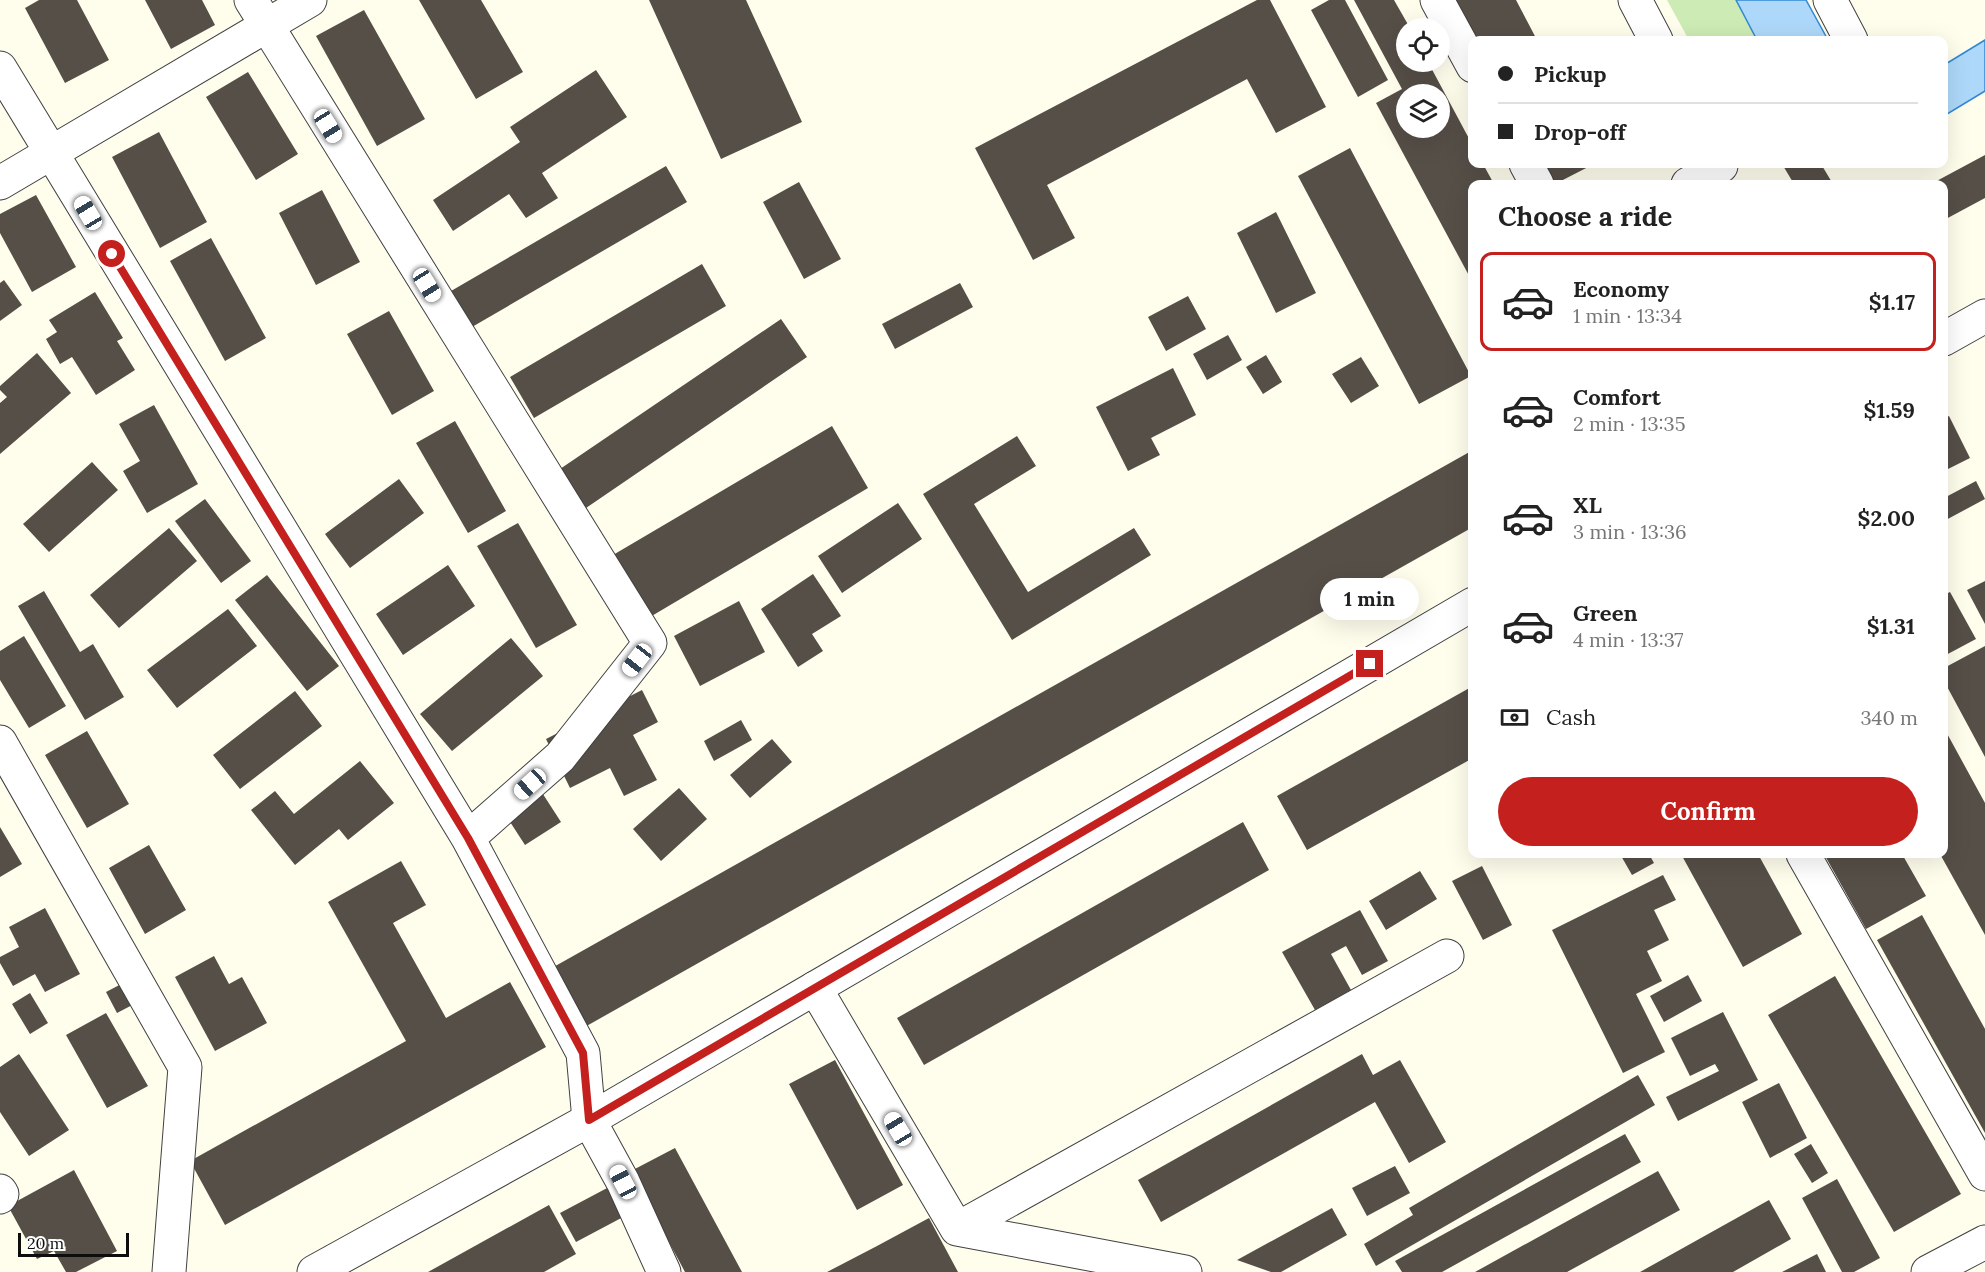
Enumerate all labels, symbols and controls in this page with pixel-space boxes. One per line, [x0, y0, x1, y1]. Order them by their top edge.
map controls [1396, 18, 1450, 138]
button: locate [1396, 18, 1450, 72]
text: Pickup [1534, 60, 1607, 88]
button: layers [1396, 84, 1450, 138]
car [311, 106, 345, 146]
text: Drop-off [1534, 118, 1626, 146]
car [71, 193, 105, 233]
text: Choose a ride [1498, 199, 1672, 233]
route start [98, 240, 125, 267]
car [410, 265, 444, 305]
icon: car [1501, 275, 1555, 329]
text: Economy [1573, 275, 1669, 303]
text: $1.17 [1869, 288, 1915, 316]
text: 1 min · 13:34 [1573, 303, 1682, 328]
icon: car [1501, 383, 1555, 437]
text: Comfort [1573, 383, 1661, 411]
text: $1.59 [1863, 396, 1915, 424]
text: 2 min · 13:35 [1573, 411, 1686, 436]
icon: car [1501, 491, 1555, 545]
text: XL [1573, 491, 1602, 519]
text: $2.00 [1858, 504, 1915, 532]
text: 3 min · 13:36 [1573, 519, 1687, 544]
callout: 1 min [1320, 577, 1420, 619]
text: 1 min [1344, 586, 1395, 611]
icon: car [1501, 599, 1555, 653]
text: Green [1573, 599, 1638, 627]
text: $1.31 [1867, 612, 1915, 640]
text: 4 min · 13:37 [1573, 627, 1684, 652]
car [619, 640, 655, 680]
route end [1356, 650, 1383, 677]
icon: cash [1498, 701, 1531, 734]
text: Cash [1546, 703, 1596, 731]
text: 340 m [1860, 705, 1918, 730]
car [511, 765, 549, 803]
button: Confirm [1498, 777, 1918, 846]
car [881, 1109, 915, 1149]
car [607, 1162, 639, 1202]
scale bar [18, 1230, 129, 1258]
text: 20 m [27, 1233, 64, 1253]

